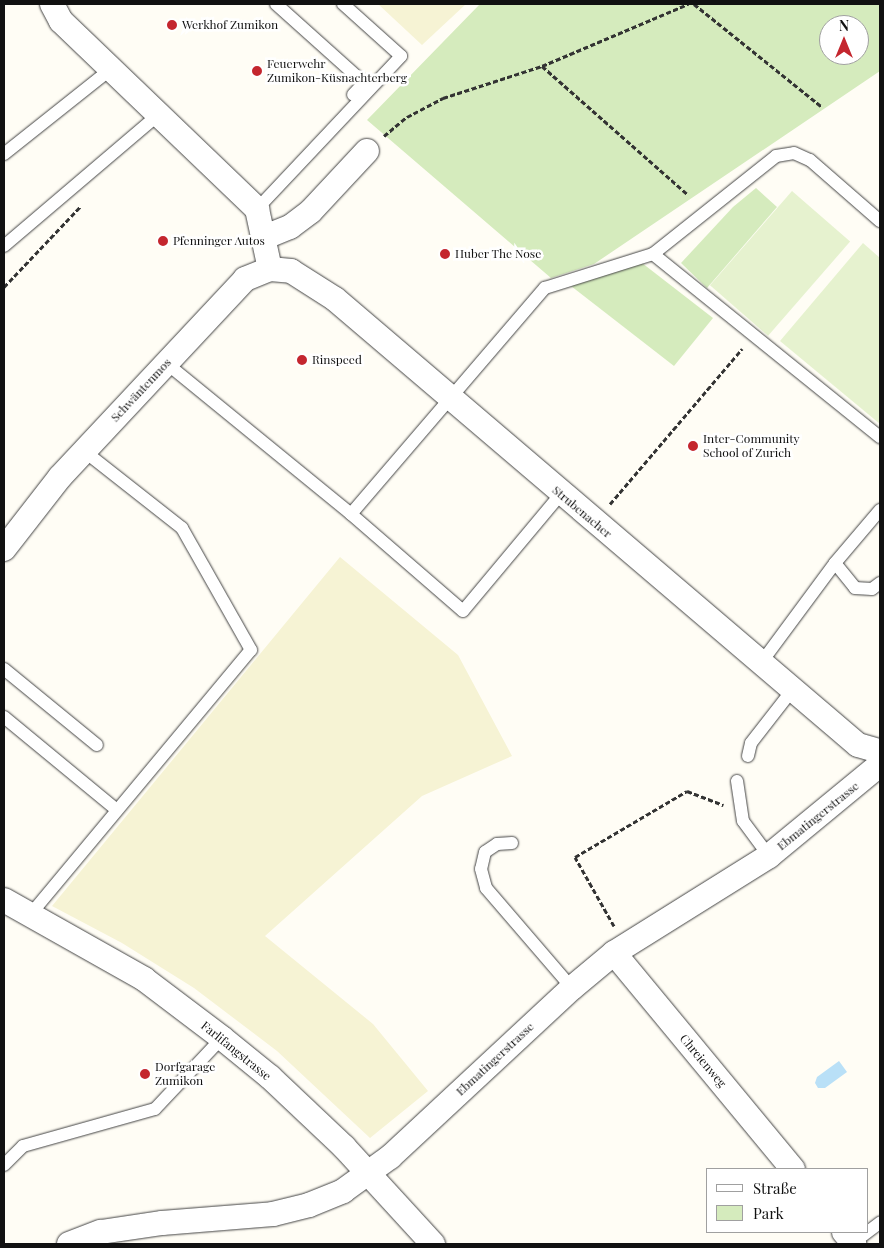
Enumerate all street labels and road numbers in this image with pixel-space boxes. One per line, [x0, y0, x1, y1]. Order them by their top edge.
street label: Schwäntenmos [108, 355, 174, 425]
street label: Strubenacher [549, 483, 615, 541]
street label: Ebmatingerstrasse [774, 779, 862, 853]
street label: Farlifangstrasse [198, 1018, 274, 1084]
street label: Ebmatingerstrasse [453, 1019, 537, 1099]
street label: Chreienweg [677, 1032, 729, 1090]

